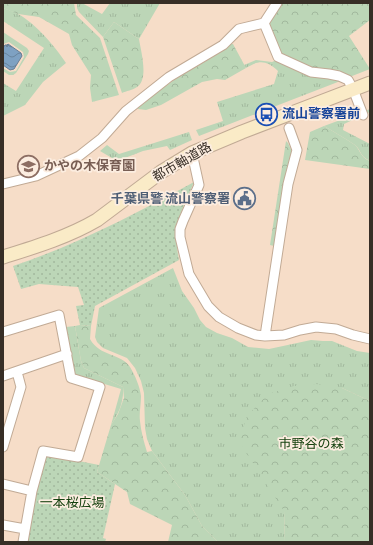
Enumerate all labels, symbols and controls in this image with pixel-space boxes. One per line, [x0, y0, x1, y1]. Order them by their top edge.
bus stop icon: 流山警察署前 [254, 101, 280, 127]
place label: 流山警察署前 [282, 106, 360, 122]
street label: 都市軸道路 [150, 139, 214, 185]
school or university icon: かやの木保育園 [16, 153, 42, 179]
place label: かやの木保育園 [44, 158, 135, 174]
public building icon: 千葉県警 流山警察署 [232, 186, 258, 212]
place label: 千葉県警 流山警察署 [111, 191, 230, 207]
park label: 市野谷の森 [278, 436, 344, 452]
park label: 一本桜広場 [39, 495, 105, 511]

